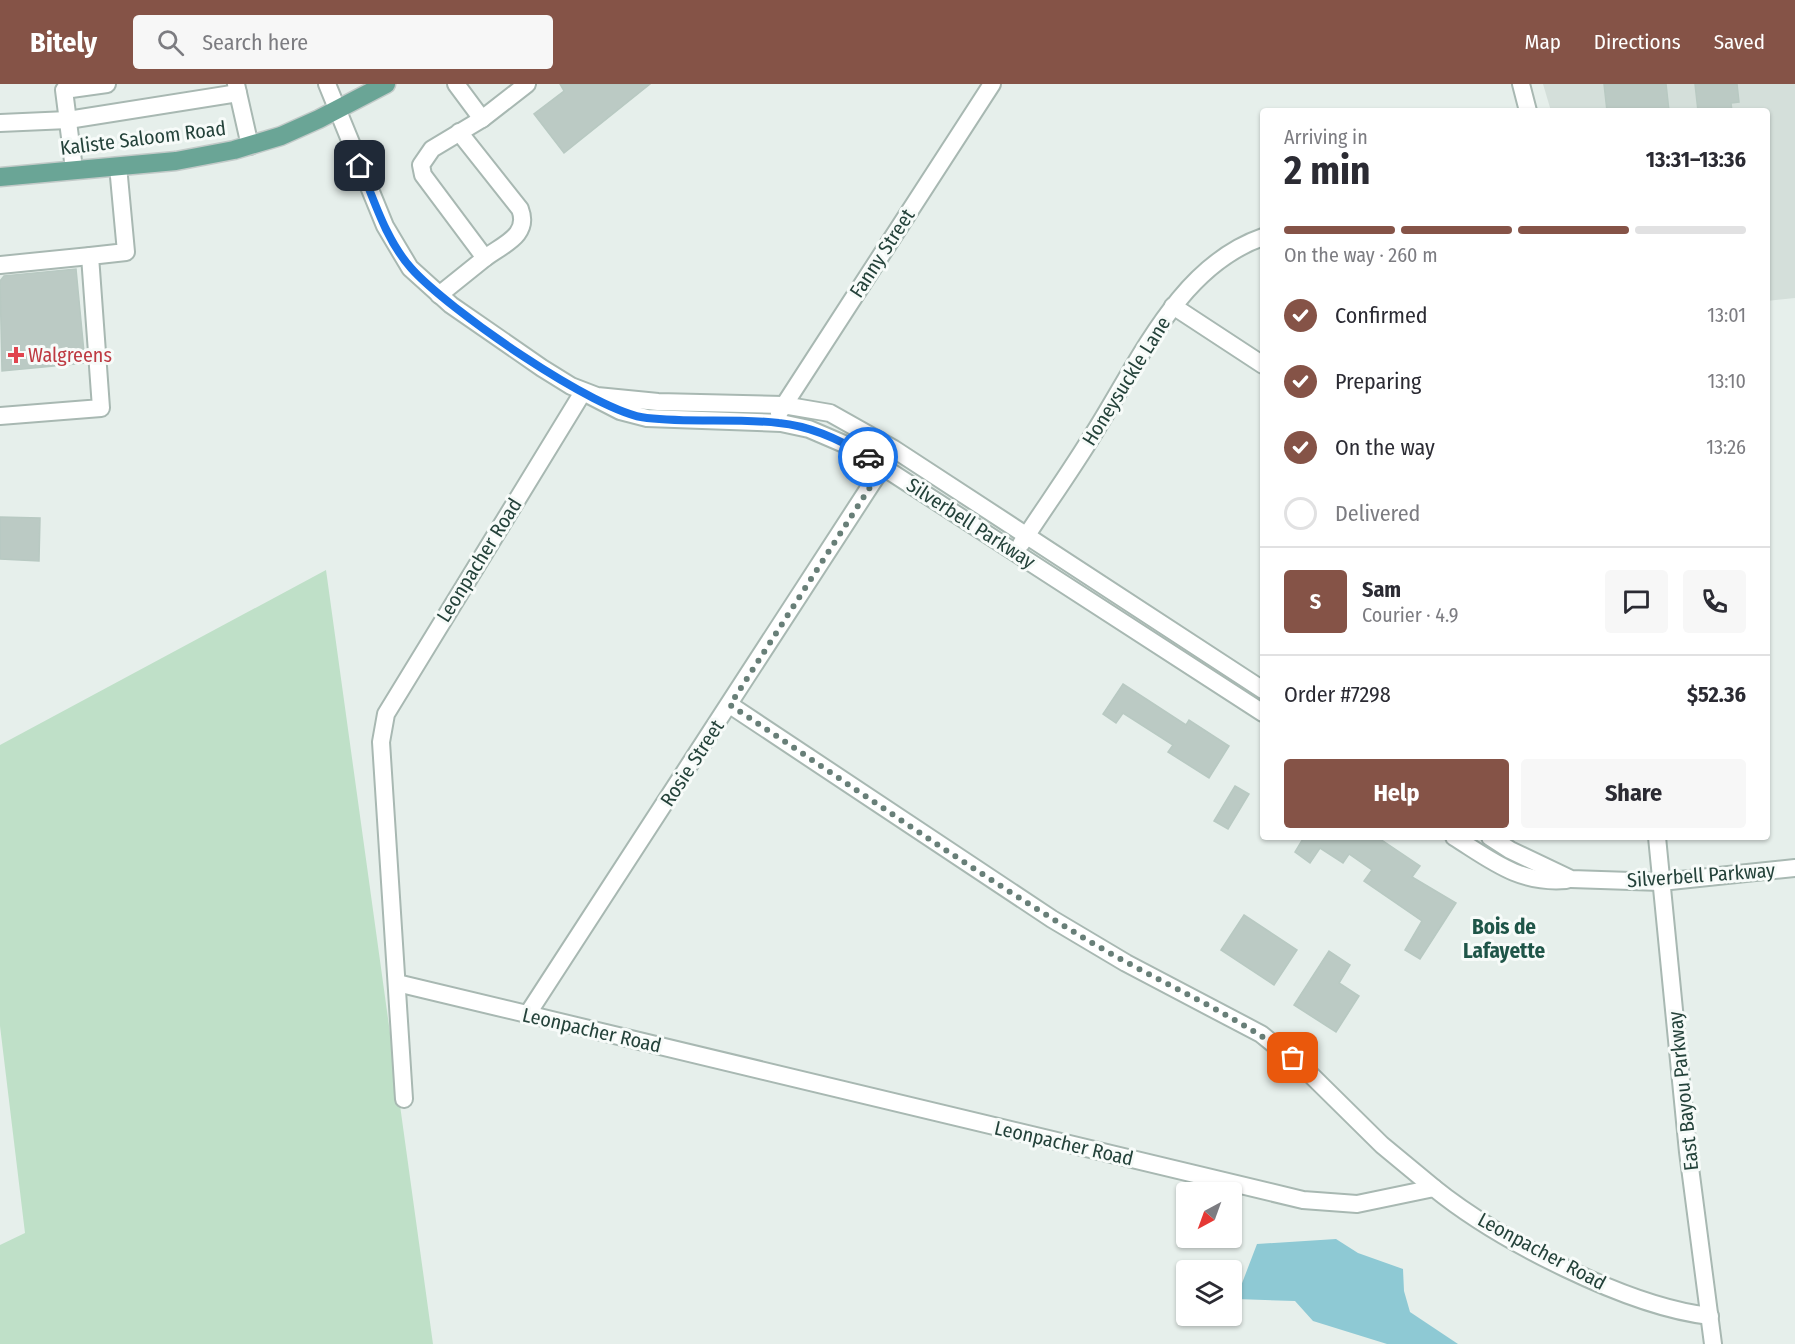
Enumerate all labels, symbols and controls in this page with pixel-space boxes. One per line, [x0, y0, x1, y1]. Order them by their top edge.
search box [133, 15, 553, 69]
text: Bitely [30, 26, 97, 59]
icon: search [154, 26, 187, 59]
text: Search here [202, 29, 308, 56]
text: Map [1524, 29, 1561, 55]
text: Directions [1594, 29, 1681, 55]
text: Saved [1714, 29, 1765, 55]
street label: Kaliste Saloom Road [59, 116, 227, 160]
text: Arriving in [1284, 125, 1368, 149]
pin [334, 140, 385, 191]
text: 13:31–13:36 [1646, 146, 1746, 173]
text: 2 min [1284, 148, 1370, 194]
icon: home [343, 149, 376, 182]
street label: Fanny Street [844, 204, 920, 302]
text: On the way · 260 m [1284, 243, 1438, 267]
icon: check [1284, 299, 1317, 332]
text: Confirmed [1335, 302, 1428, 329]
text: 13:01 [1707, 303, 1746, 327]
street label: Honeysuckle Lane [1077, 312, 1175, 450]
place label: Walgreens [28, 343, 112, 367]
marker: Walgreens [9, 348, 23, 362]
icon: check [1284, 365, 1317, 398]
text: Preparing [1335, 368, 1421, 395]
text: 13:10 [1708, 369, 1746, 393]
courier [838, 427, 898, 487]
icon: check [1284, 431, 1317, 464]
text: On the way [1335, 434, 1435, 461]
text: 13:26 [1706, 435, 1746, 459]
icon: car [852, 441, 885, 474]
street label: Silverbell Parkway [902, 473, 1040, 573]
street label: Leonpacher Road [431, 494, 527, 626]
text: Delivered [1335, 500, 1420, 527]
button: chat [1605, 570, 1668, 633]
button: phone [1683, 570, 1746, 633]
text: Sam [1362, 576, 1401, 603]
text: S [1310, 588, 1321, 615]
text: Courier · 4.9 [1362, 603, 1458, 627]
text: Order #7298 [1284, 681, 1391, 708]
text: $52.36 [1687, 681, 1746, 708]
street label: Rosie Street [655, 715, 729, 811]
button: Help [1284, 759, 1509, 828]
button: Share [1521, 759, 1746, 828]
street label: Silverbell Parkway [1626, 858, 1776, 892]
district label: Bois de Lafayette [1463, 914, 1545, 964]
street label: Leonpacher Road [520, 1002, 664, 1058]
street label: East Bayou Parkway [1663, 1010, 1703, 1172]
pin [1267, 1032, 1318, 1083]
icon: bag [1276, 1041, 1309, 1074]
street label: Leonpacher Road [992, 1115, 1136, 1171]
north arrow [1176, 1182, 1242, 1248]
map controls [1176, 1182, 1242, 1326]
street label: Leonpacher Road [1474, 1207, 1610, 1295]
button: layers [1176, 1260, 1242, 1326]

